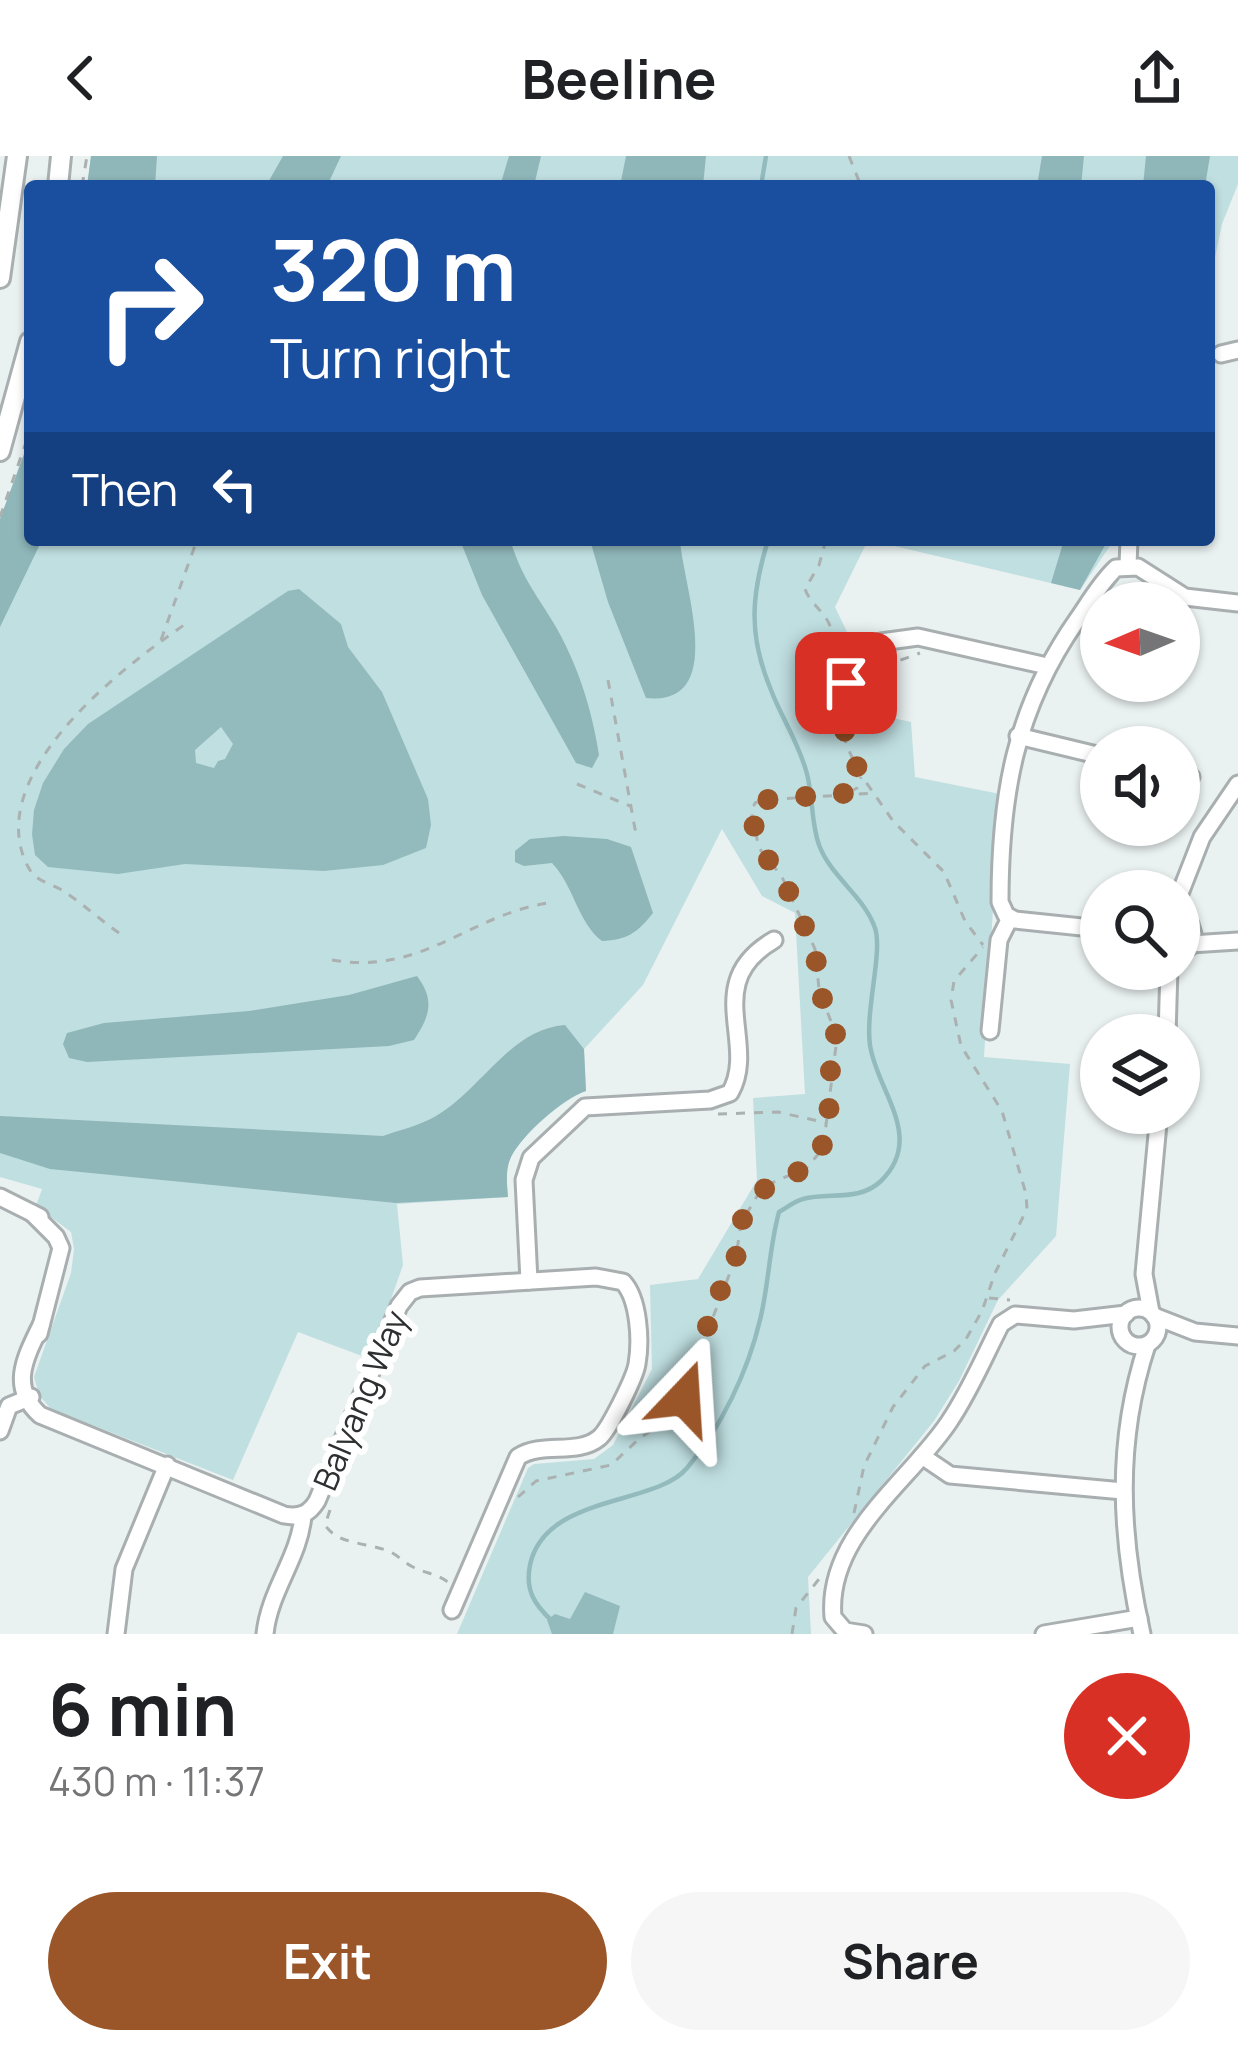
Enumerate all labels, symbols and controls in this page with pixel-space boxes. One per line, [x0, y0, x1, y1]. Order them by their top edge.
text: Beeline [521, 41, 717, 115]
icon: back [48, 45, 114, 111]
icon: share [1124, 45, 1190, 111]
text: 320 m [270, 211, 516, 326]
icon: right [72, 228, 228, 384]
text: Turn right [270, 320, 512, 394]
icon: left [202, 456, 268, 522]
text: Then [72, 458, 178, 520]
north arrow [1080, 582, 1200, 702]
map controls [1080, 582, 1200, 1134]
pin [795, 632, 897, 734]
icon: arrive [813, 650, 879, 716]
button: sound [1080, 726, 1200, 846]
button: search [1080, 870, 1200, 990]
button: layers [1080, 1014, 1200, 1134]
street label: Balyang Way [302, 1303, 418, 1497]
position arrow [621, 1335, 747, 1461]
text: 6 min [48, 1659, 237, 1758]
button: close [1064, 1673, 1190, 1799]
text: 430 m · 11:37 [48, 1754, 265, 1808]
button: Exit [48, 1892, 607, 2030]
button: Share [631, 1892, 1190, 2030]

